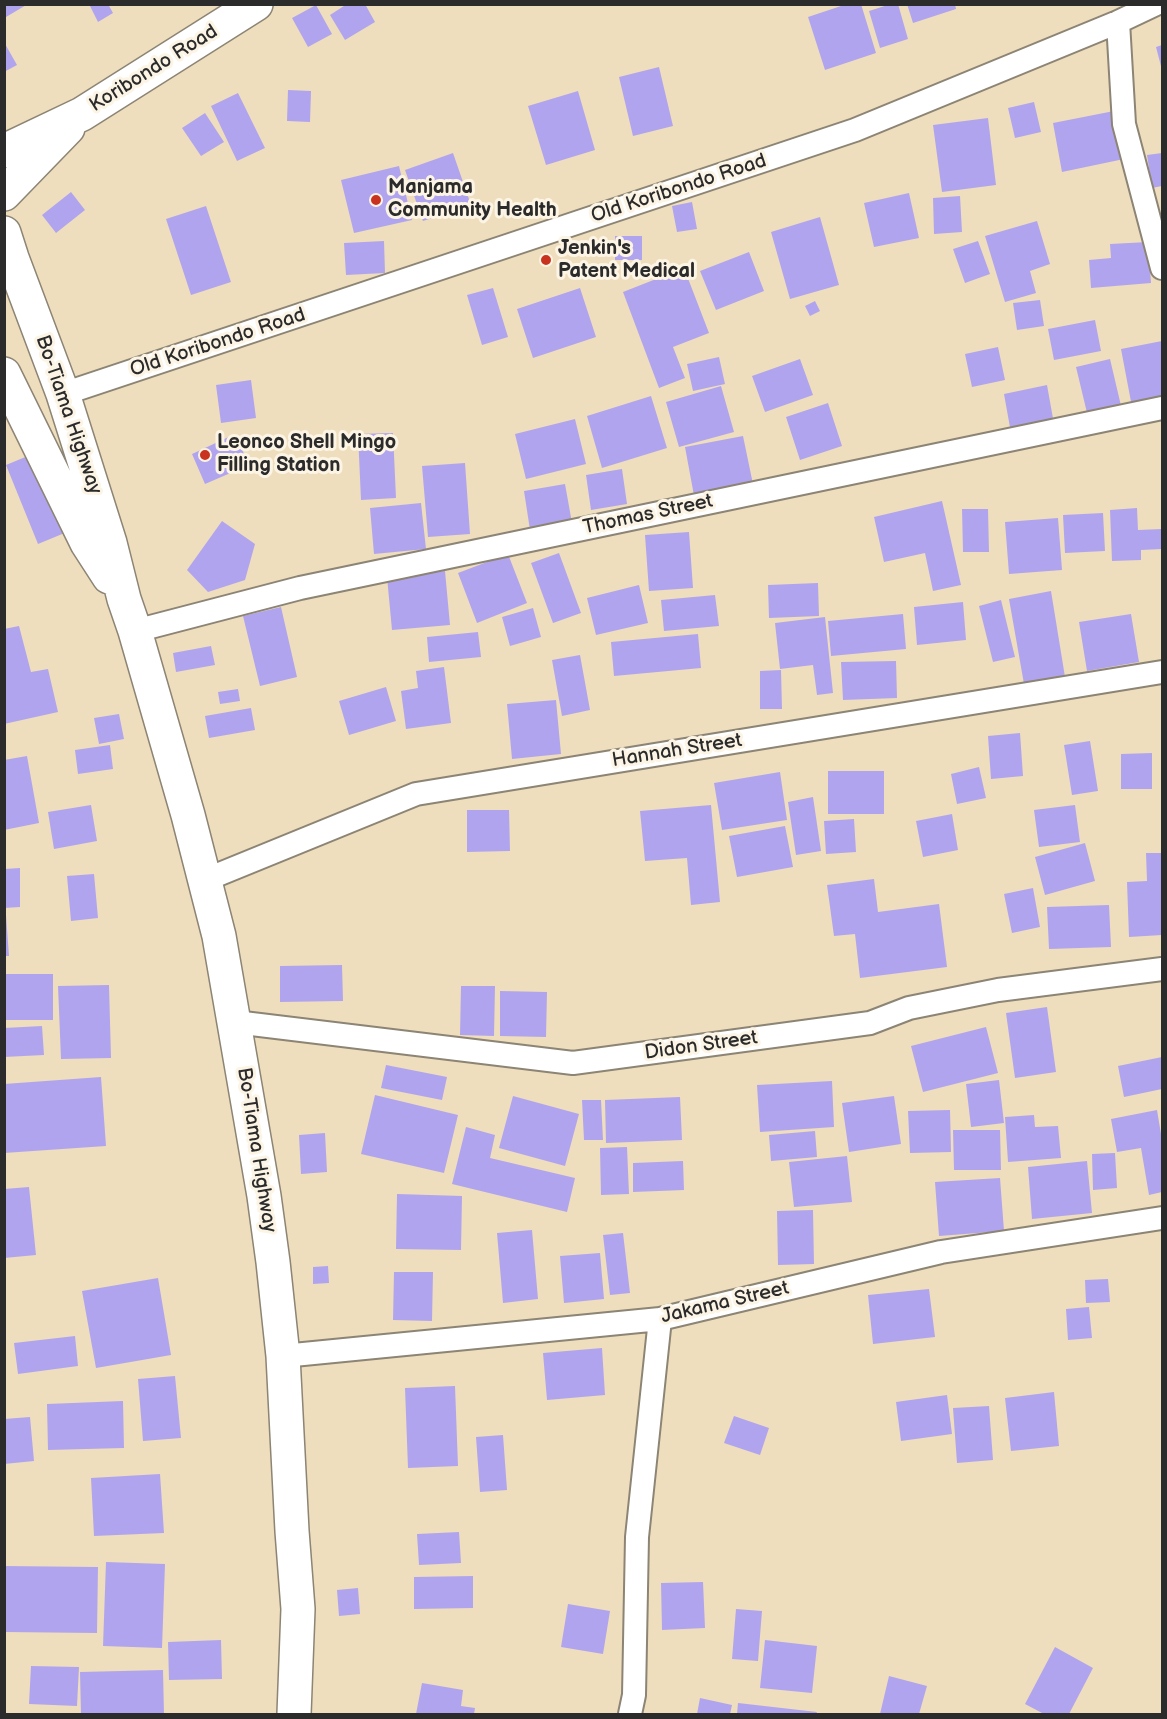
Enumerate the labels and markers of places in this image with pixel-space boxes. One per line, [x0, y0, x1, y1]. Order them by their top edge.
place label: Manjama Community Health [388, 176, 557, 223]
marker: Manjama Community Health [369, 193, 383, 207]
place label: Jenkin's Patent Medical [558, 237, 695, 284]
marker: Jenkin's Patent Medical [539, 253, 553, 267]
place label: Leonco Shell Mingo Filling Station [217, 431, 396, 478]
marker: Leonco Shell Mingo Filling Station [198, 448, 212, 462]

